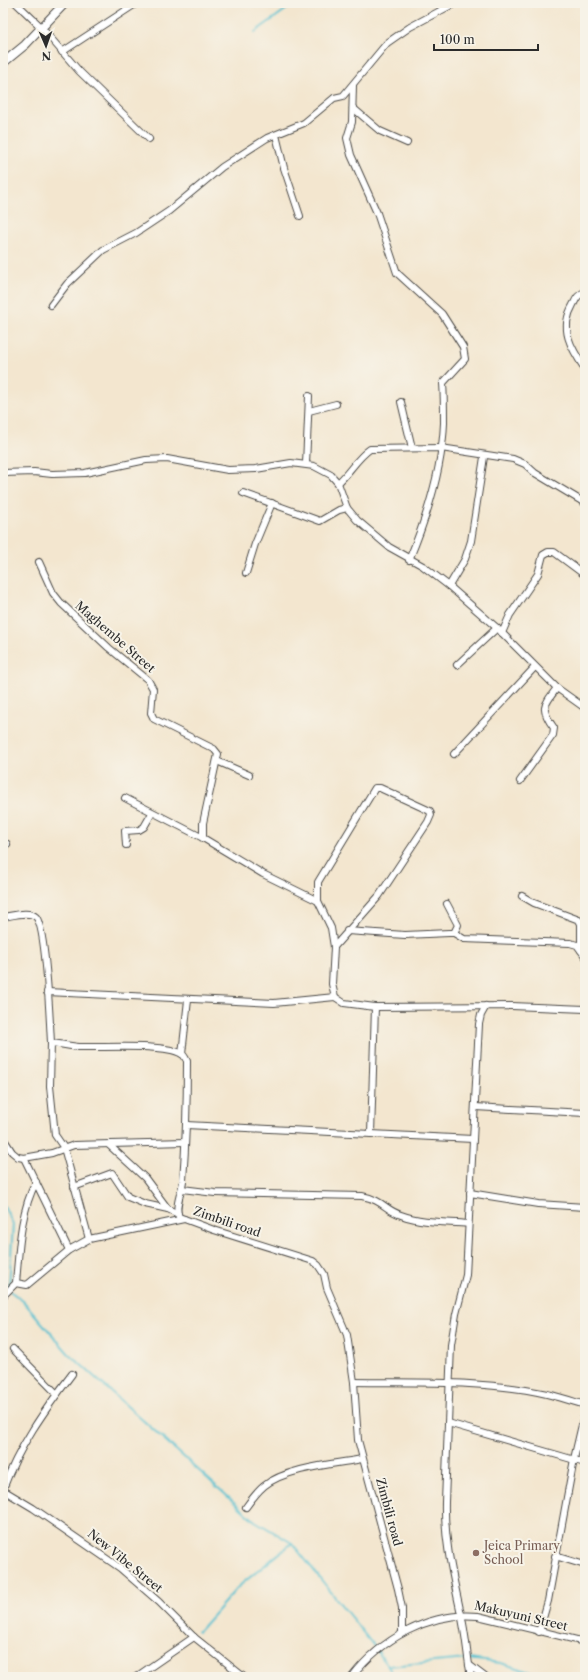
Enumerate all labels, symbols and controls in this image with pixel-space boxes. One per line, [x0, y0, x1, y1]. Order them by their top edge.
north arrow [26, 26, 66, 66]
scale bar [434, 26, 538, 52]
text: 100 m [440, 32, 475, 47]
text: N [41, 49, 51, 63]
street label: Maghembe Street [72, 598, 159, 676]
street label: Zimbili road [192, 1203, 263, 1240]
street label: Zimbili road [373, 1476, 406, 1548]
street label: New Vibe Street [85, 1526, 166, 1596]
place label: Jeica Primary School [482, 1538, 560, 1567]
marker: Jeica Primary School [471, 1548, 481, 1558]
street label: Makuyuni Street [473, 1598, 570, 1634]

